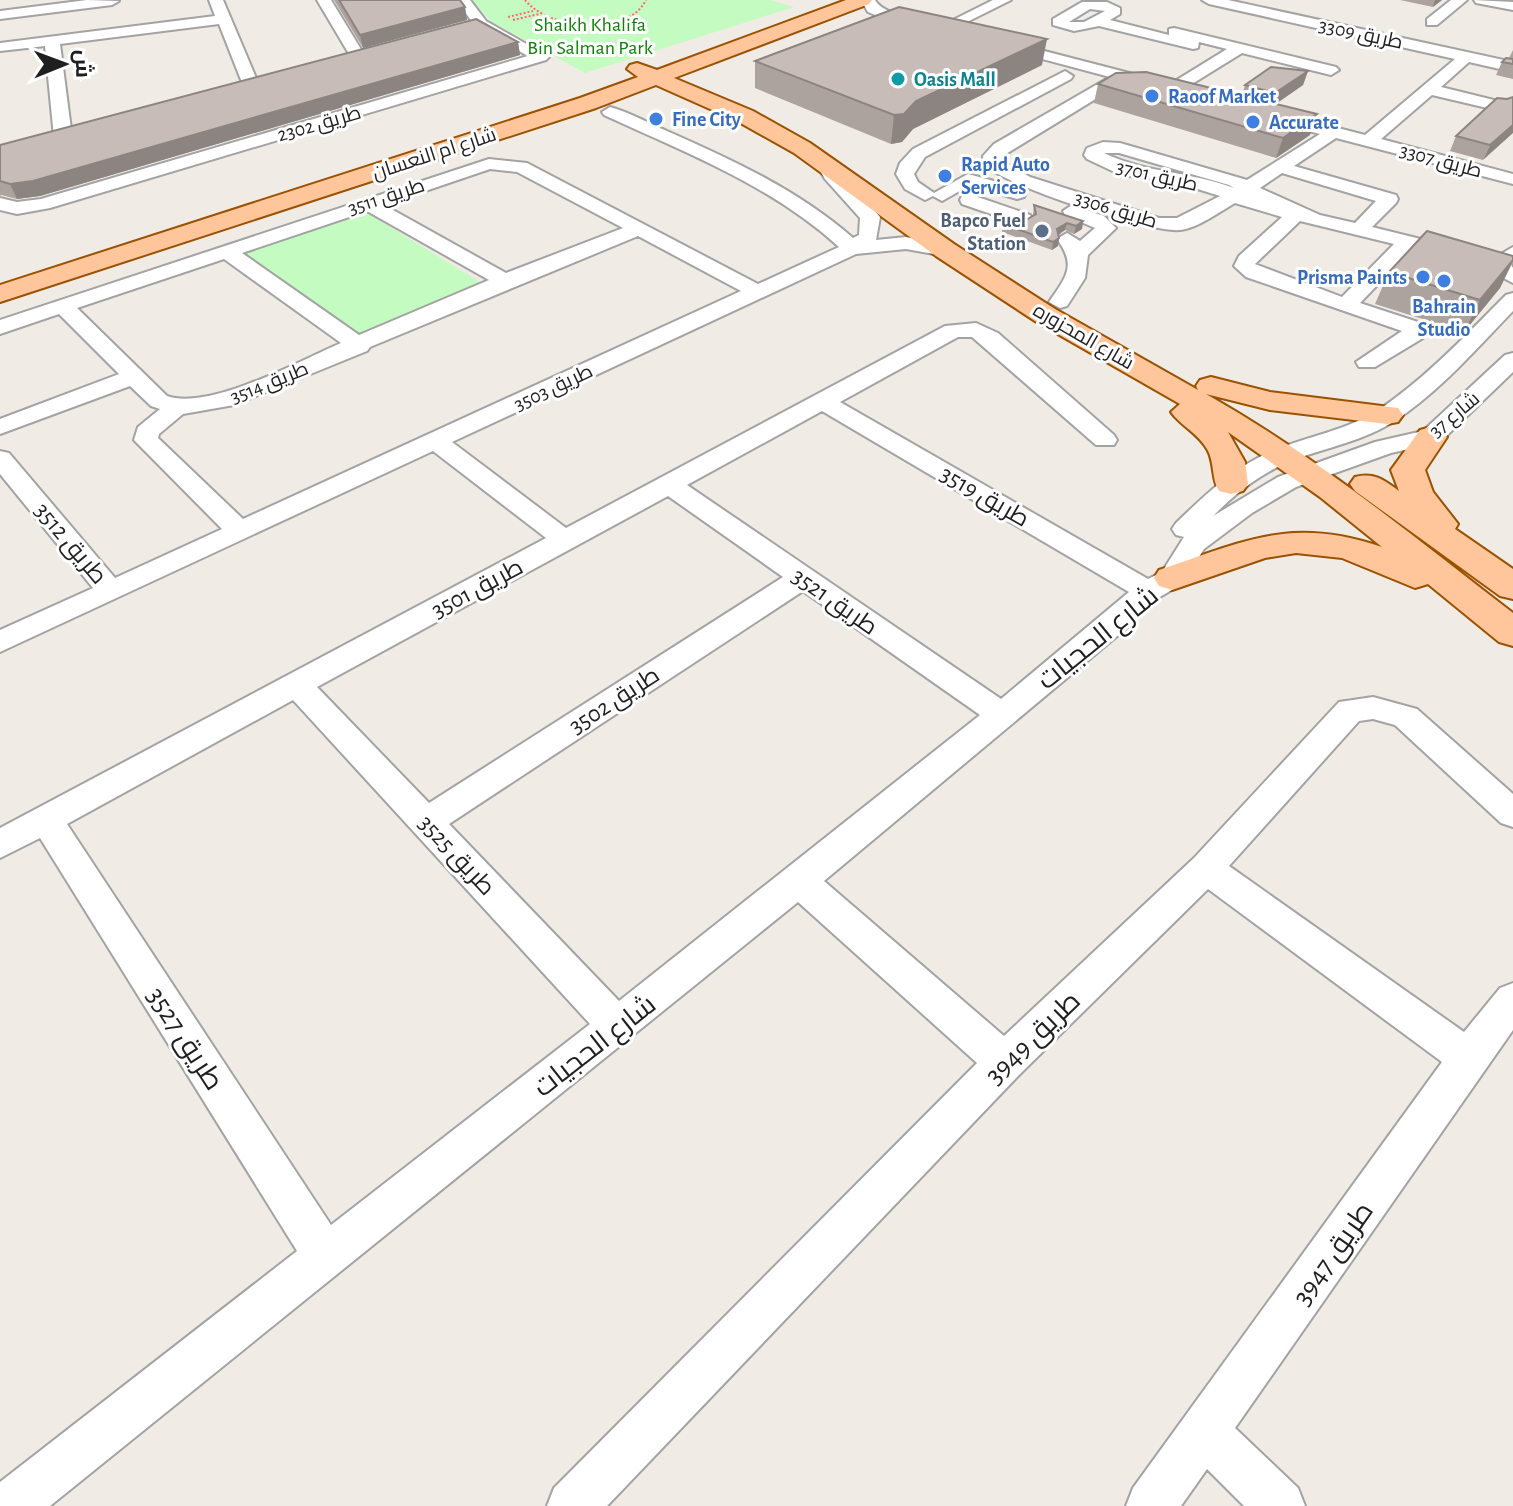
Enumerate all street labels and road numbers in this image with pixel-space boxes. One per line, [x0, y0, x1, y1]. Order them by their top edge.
street label: طريق 3309 [1317, 15, 1405, 55]
street label: طريق 2302 [275, 102, 364, 147]
street label: شارع ام النعسان [370, 124, 500, 186]
street label: طريق 3307 [1397, 140, 1484, 183]
street label: طريق 3701 [1114, 157, 1199, 197]
street label: طريق 3511 [345, 175, 428, 221]
street label: طريق 3306 [1071, 188, 1159, 234]
street label: شارع المحزوره [1028, 300, 1137, 376]
street label: طريق 3514 [228, 358, 312, 409]
street label: طريق 3503 [511, 361, 597, 417]
street label: شارع 37 [1426, 388, 1485, 444]
street label: طريق 3519 [935, 462, 1033, 534]
street label: طريق 3512 [28, 498, 111, 590]
street label: طريق 3501 [428, 555, 528, 625]
street label: طريق 3521 [786, 564, 881, 641]
street label: شارع الحجيات [1032, 581, 1166, 698]
street label: طريق 3502 [565, 663, 665, 740]
street label: طريق 3525 [412, 811, 499, 902]
street label: طريق 3527 [140, 983, 228, 1096]
street label: طريق 3949 [981, 987, 1087, 1091]
street label: شارع الحجيات [528, 990, 663, 1105]
street label: طريق 3947 [1288, 1198, 1380, 1311]

